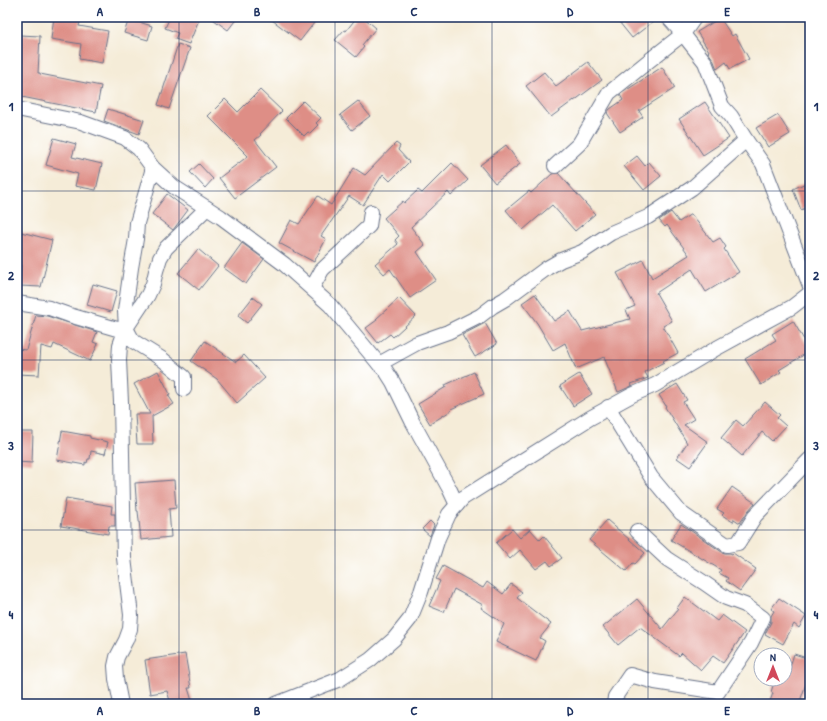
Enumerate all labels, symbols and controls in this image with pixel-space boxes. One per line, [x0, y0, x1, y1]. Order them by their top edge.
text: A [97, 2, 104, 20]
text: B [254, 2, 261, 20]
text: C [410, 2, 418, 20]
text: D [567, 2, 574, 20]
text: E [724, 2, 730, 20]
text: 1 [9, 97, 14, 115]
text: 1 [814, 97, 819, 115]
text: 2 [8, 266, 15, 284]
text: 2 [813, 266, 820, 284]
text: 3 [8, 436, 14, 454]
text: 3 [813, 436, 819, 454]
text: 4 [9, 605, 14, 623]
text: 4 [814, 605, 819, 623]
north arrow [753, 647, 793, 687]
text: N [770, 650, 776, 664]
text: A [97, 701, 104, 719]
text: B [254, 701, 261, 719]
text: C [410, 701, 418, 719]
text: D [567, 701, 574, 719]
text: E [724, 701, 730, 719]

